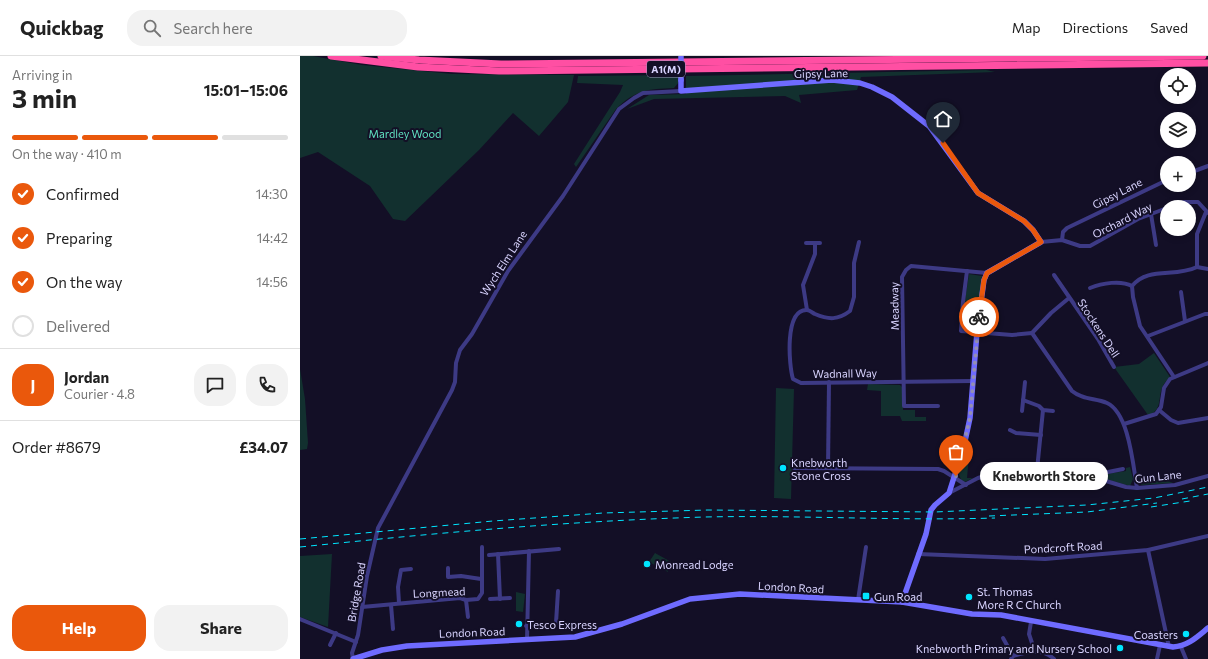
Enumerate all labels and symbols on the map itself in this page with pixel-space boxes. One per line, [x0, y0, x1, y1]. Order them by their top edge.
road number: A1(M) [647, 61, 685, 77]
street label: Gipsy Lane [794, 66, 848, 80]
pin [926, 102, 960, 143]
park label: Mardley Wood [369, 127, 441, 140]
street label: Gipsy Lane [1090, 175, 1144, 211]
street label: Orchard Way [1090, 199, 1154, 241]
street label: Wych Elm Lane [477, 228, 529, 298]
street label: Meadway [887, 281, 901, 330]
street label: Stockens Dell [1075, 296, 1123, 360]
courier [959, 297, 999, 337]
street label: Wadnall Way [813, 366, 878, 380]
pin [939, 435, 973, 476]
place label: Knebworth Stone Cross [791, 456, 851, 482]
callout: Knebworth Store [980, 462, 1108, 490]
marker: Knebworth Stone Cross [778, 463, 788, 473]
street label: Gun Lane [1134, 467, 1182, 485]
street label: Pondcroft Road [1023, 538, 1103, 556]
place label: Monread Lodge [655, 558, 734, 571]
marker: Monread Lodge [642, 559, 652, 569]
street label: Bridge Road [344, 561, 368, 623]
street label: London Road [758, 579, 824, 595]
street label: Longmead [412, 584, 466, 600]
place label: St. Thomas More R C Church [977, 585, 1061, 611]
place label: Gun Road [874, 590, 922, 603]
marker: Gun Road [861, 591, 871, 601]
marker: St. Thomas More R C Church [964, 592, 974, 602]
place label: Tesco Express [527, 618, 597, 631]
marker: Tesco Express [514, 619, 524, 629]
street label: London Road [439, 624, 505, 640]
place label: Coasters [1134, 628, 1178, 641]
marker: Coasters [1181, 629, 1191, 639]
place label: Knebworth Primary and Nursery School [916, 642, 1112, 655]
marker: Knebworth Primary and Nursery School [1115, 643, 1125, 653]

